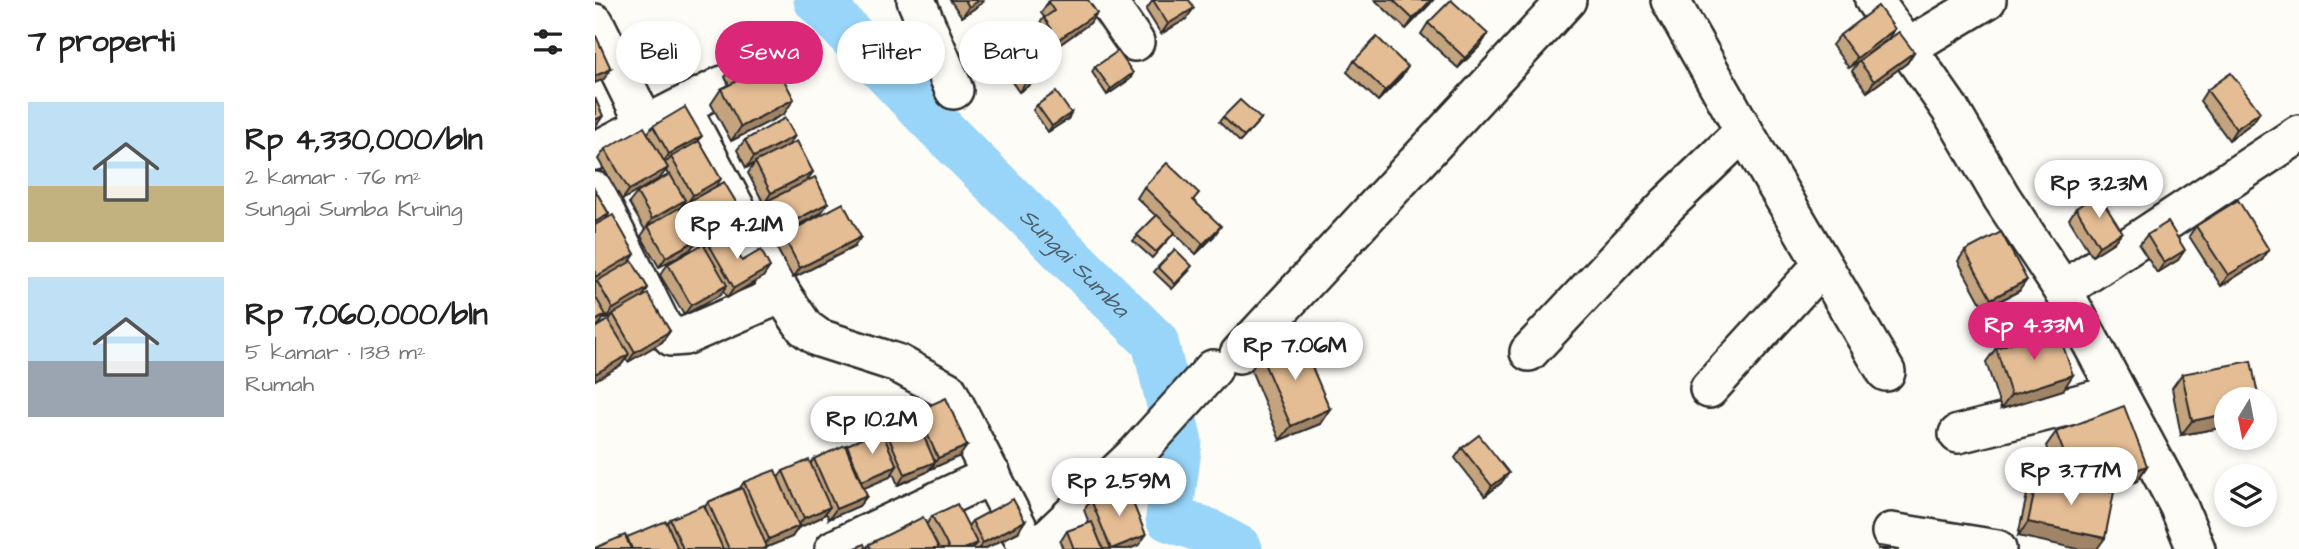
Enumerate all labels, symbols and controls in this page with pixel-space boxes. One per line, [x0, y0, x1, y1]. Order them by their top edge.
text: 7 properti [28, 21, 175, 63]
chip: Beli [616, 21, 701, 84]
chip: Sewa [715, 21, 823, 84]
chip: Filter [837, 21, 945, 84]
chip: Baru [959, 21, 1062, 84]
icon: filters [529, 23, 567, 61]
text: Rp 4,330,000/bln [245, 119, 483, 161]
icon: home [84, 130, 168, 214]
pin: Rp 3.23M [2027, 160, 2171, 220]
text: 2 kamar · 76 m² [245, 161, 421, 193]
text: Rp 3.23M [2050, 167, 2148, 199]
text: Sungai Sumba Kruing [245, 193, 463, 225]
water label: Sungai Sumba [1012, 201, 1137, 326]
pin: Rp 4.21M [665, 202, 809, 261]
text: Rp 4.21M [691, 208, 783, 240]
text: Rp 7,060,000/bln [245, 294, 488, 336]
pin: Rp 4.33M [1962, 302, 2106, 362]
icon: home [84, 305, 168, 389]
text: Rp 4.33M [1984, 309, 2084, 341]
pin: Rp 7.06M [1223, 322, 1367, 382]
text: Rp 7.06M [1243, 329, 1347, 361]
text: 5 kamar · 138 m² [245, 336, 426, 368]
text: Rumah [245, 368, 314, 400]
north arrow [2214, 387, 2277, 450]
map controls [2214, 387, 2277, 527]
pin: Rp 10.2M [800, 396, 944, 456]
text: Rp 10.2M [826, 403, 918, 435]
pin: Rp 3.77M [1999, 448, 2143, 507]
text: Rp 3.77M [2021, 454, 2121, 486]
pin: Rp 2.59M [1047, 458, 1191, 518]
button: layers [2214, 464, 2277, 527]
text: Rp 2.59M [1067, 465, 1171, 497]

